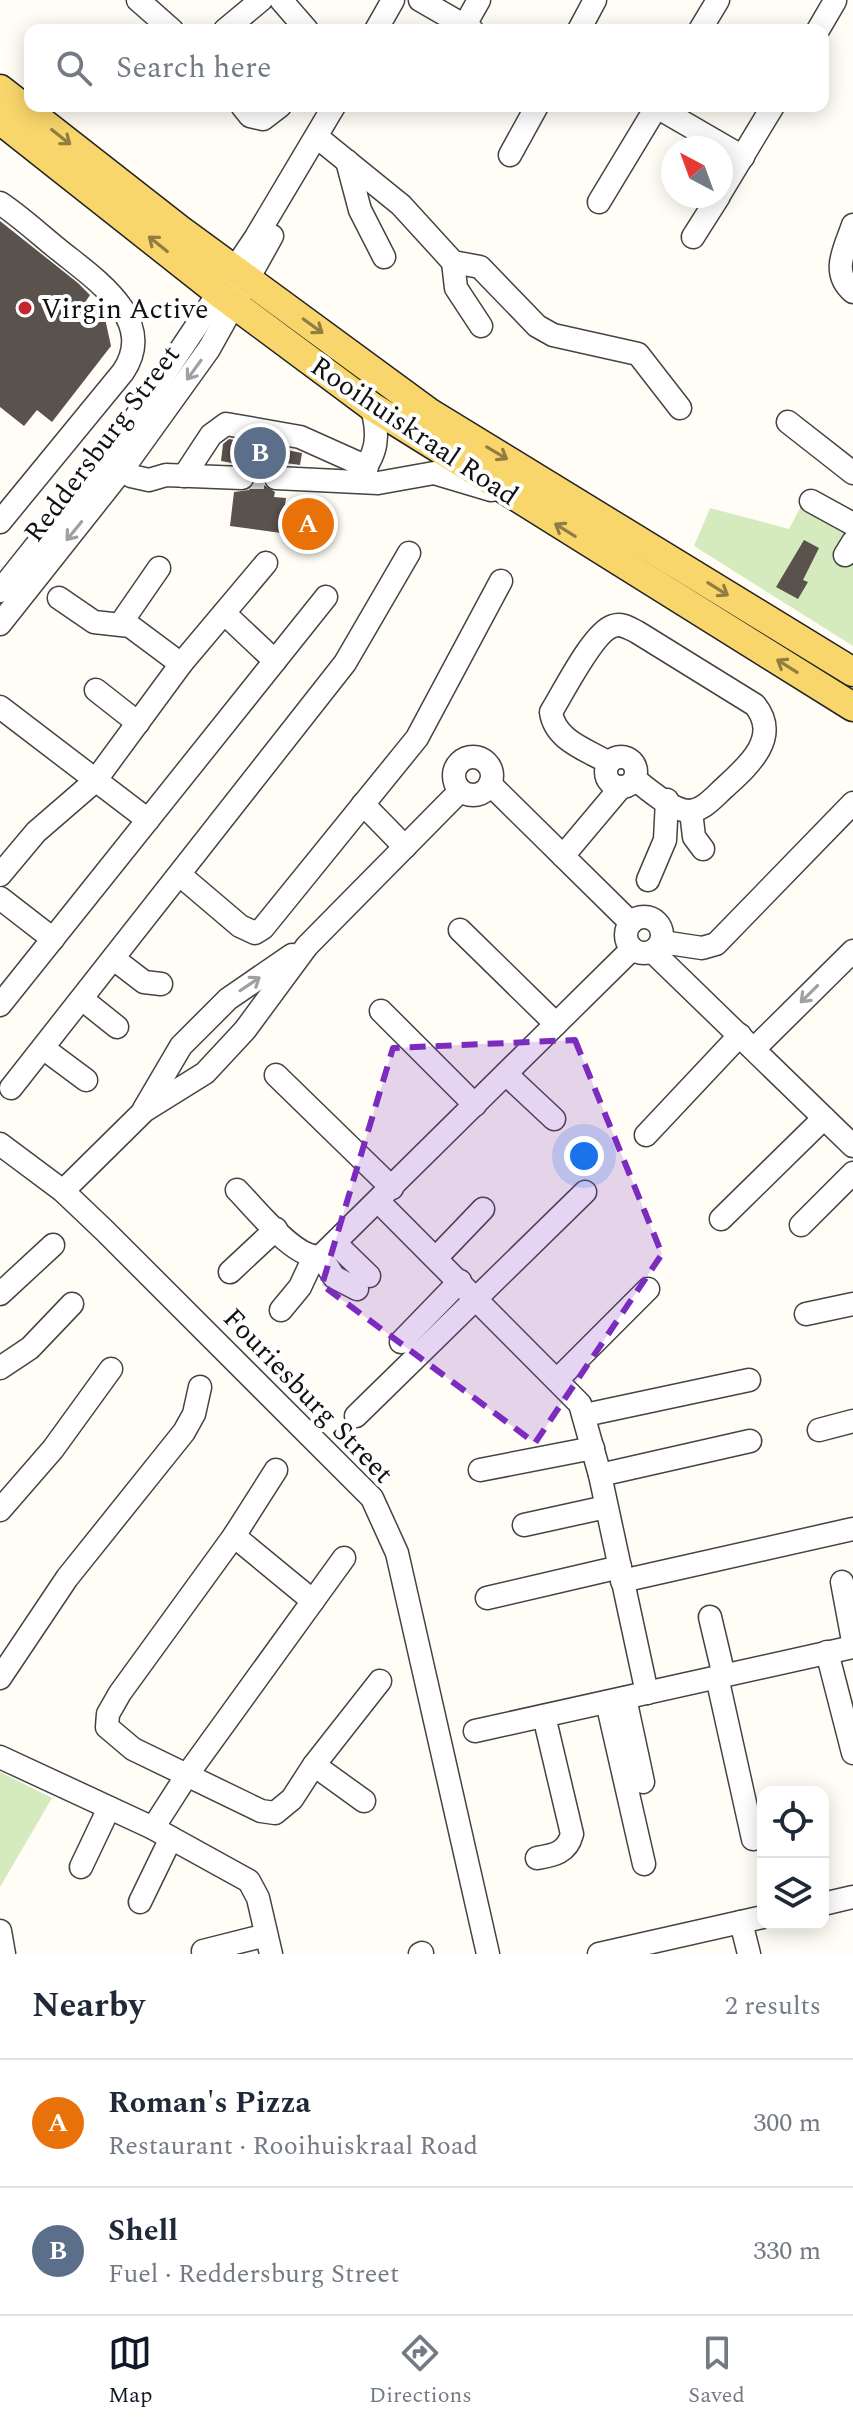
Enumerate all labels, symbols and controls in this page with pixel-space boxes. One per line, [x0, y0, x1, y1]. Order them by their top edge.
search box [24, 24, 829, 112]
text: Search here [116, 45, 272, 91]
icon: search [52, 46, 96, 90]
one-way arrow [50, 128, 71, 145]
north arrow [661, 136, 733, 208]
one-way arrow [149, 235, 169, 253]
place label: Virgin Active [41, 288, 208, 331]
marker: Virgin Active [16, 299, 34, 317]
one-way arrow [301, 318, 323, 334]
street label: Reddersburg Street [13, 336, 191, 552]
street label: Rooihuiskraal Road [301, 345, 527, 517]
one-way arrow [186, 359, 202, 381]
pin: B [234, 423, 286, 483]
one-way arrow [485, 445, 508, 461]
pin: A [282, 494, 334, 554]
one-way arrow [65, 520, 83, 541]
one-way arrow [554, 521, 577, 537]
one-way arrow [706, 581, 729, 597]
one-way arrow [776, 658, 799, 674]
one-way arrow [239, 976, 261, 992]
one-way arrow [800, 984, 819, 1003]
your location [564, 1136, 604, 1176]
street label: Fouriesburg Street [212, 1298, 404, 1494]
map controls [757, 1786, 829, 1930]
button: locate [757, 1786, 829, 1858]
button: layers [757, 1858, 829, 1930]
text: Nearby [32, 1980, 145, 2032]
text: 2 results [725, 1986, 821, 2026]
text: Roman's Pizza [108, 2080, 311, 2126]
text: A [48, 2103, 68, 2143]
text: 300 m [753, 2103, 821, 2143]
text: Restaurant · Rooihuiskraal Road [108, 2126, 478, 2166]
text: Shell [108, 2208, 178, 2254]
text: B [49, 2231, 67, 2271]
text: 330 m [753, 2231, 821, 2271]
text: Fuel · Reddersburg Street [108, 2254, 399, 2294]
tab: Map [108, 2331, 153, 2412]
tab: Directions [369, 2331, 472, 2412]
tab: Saved [688, 2331, 745, 2412]

